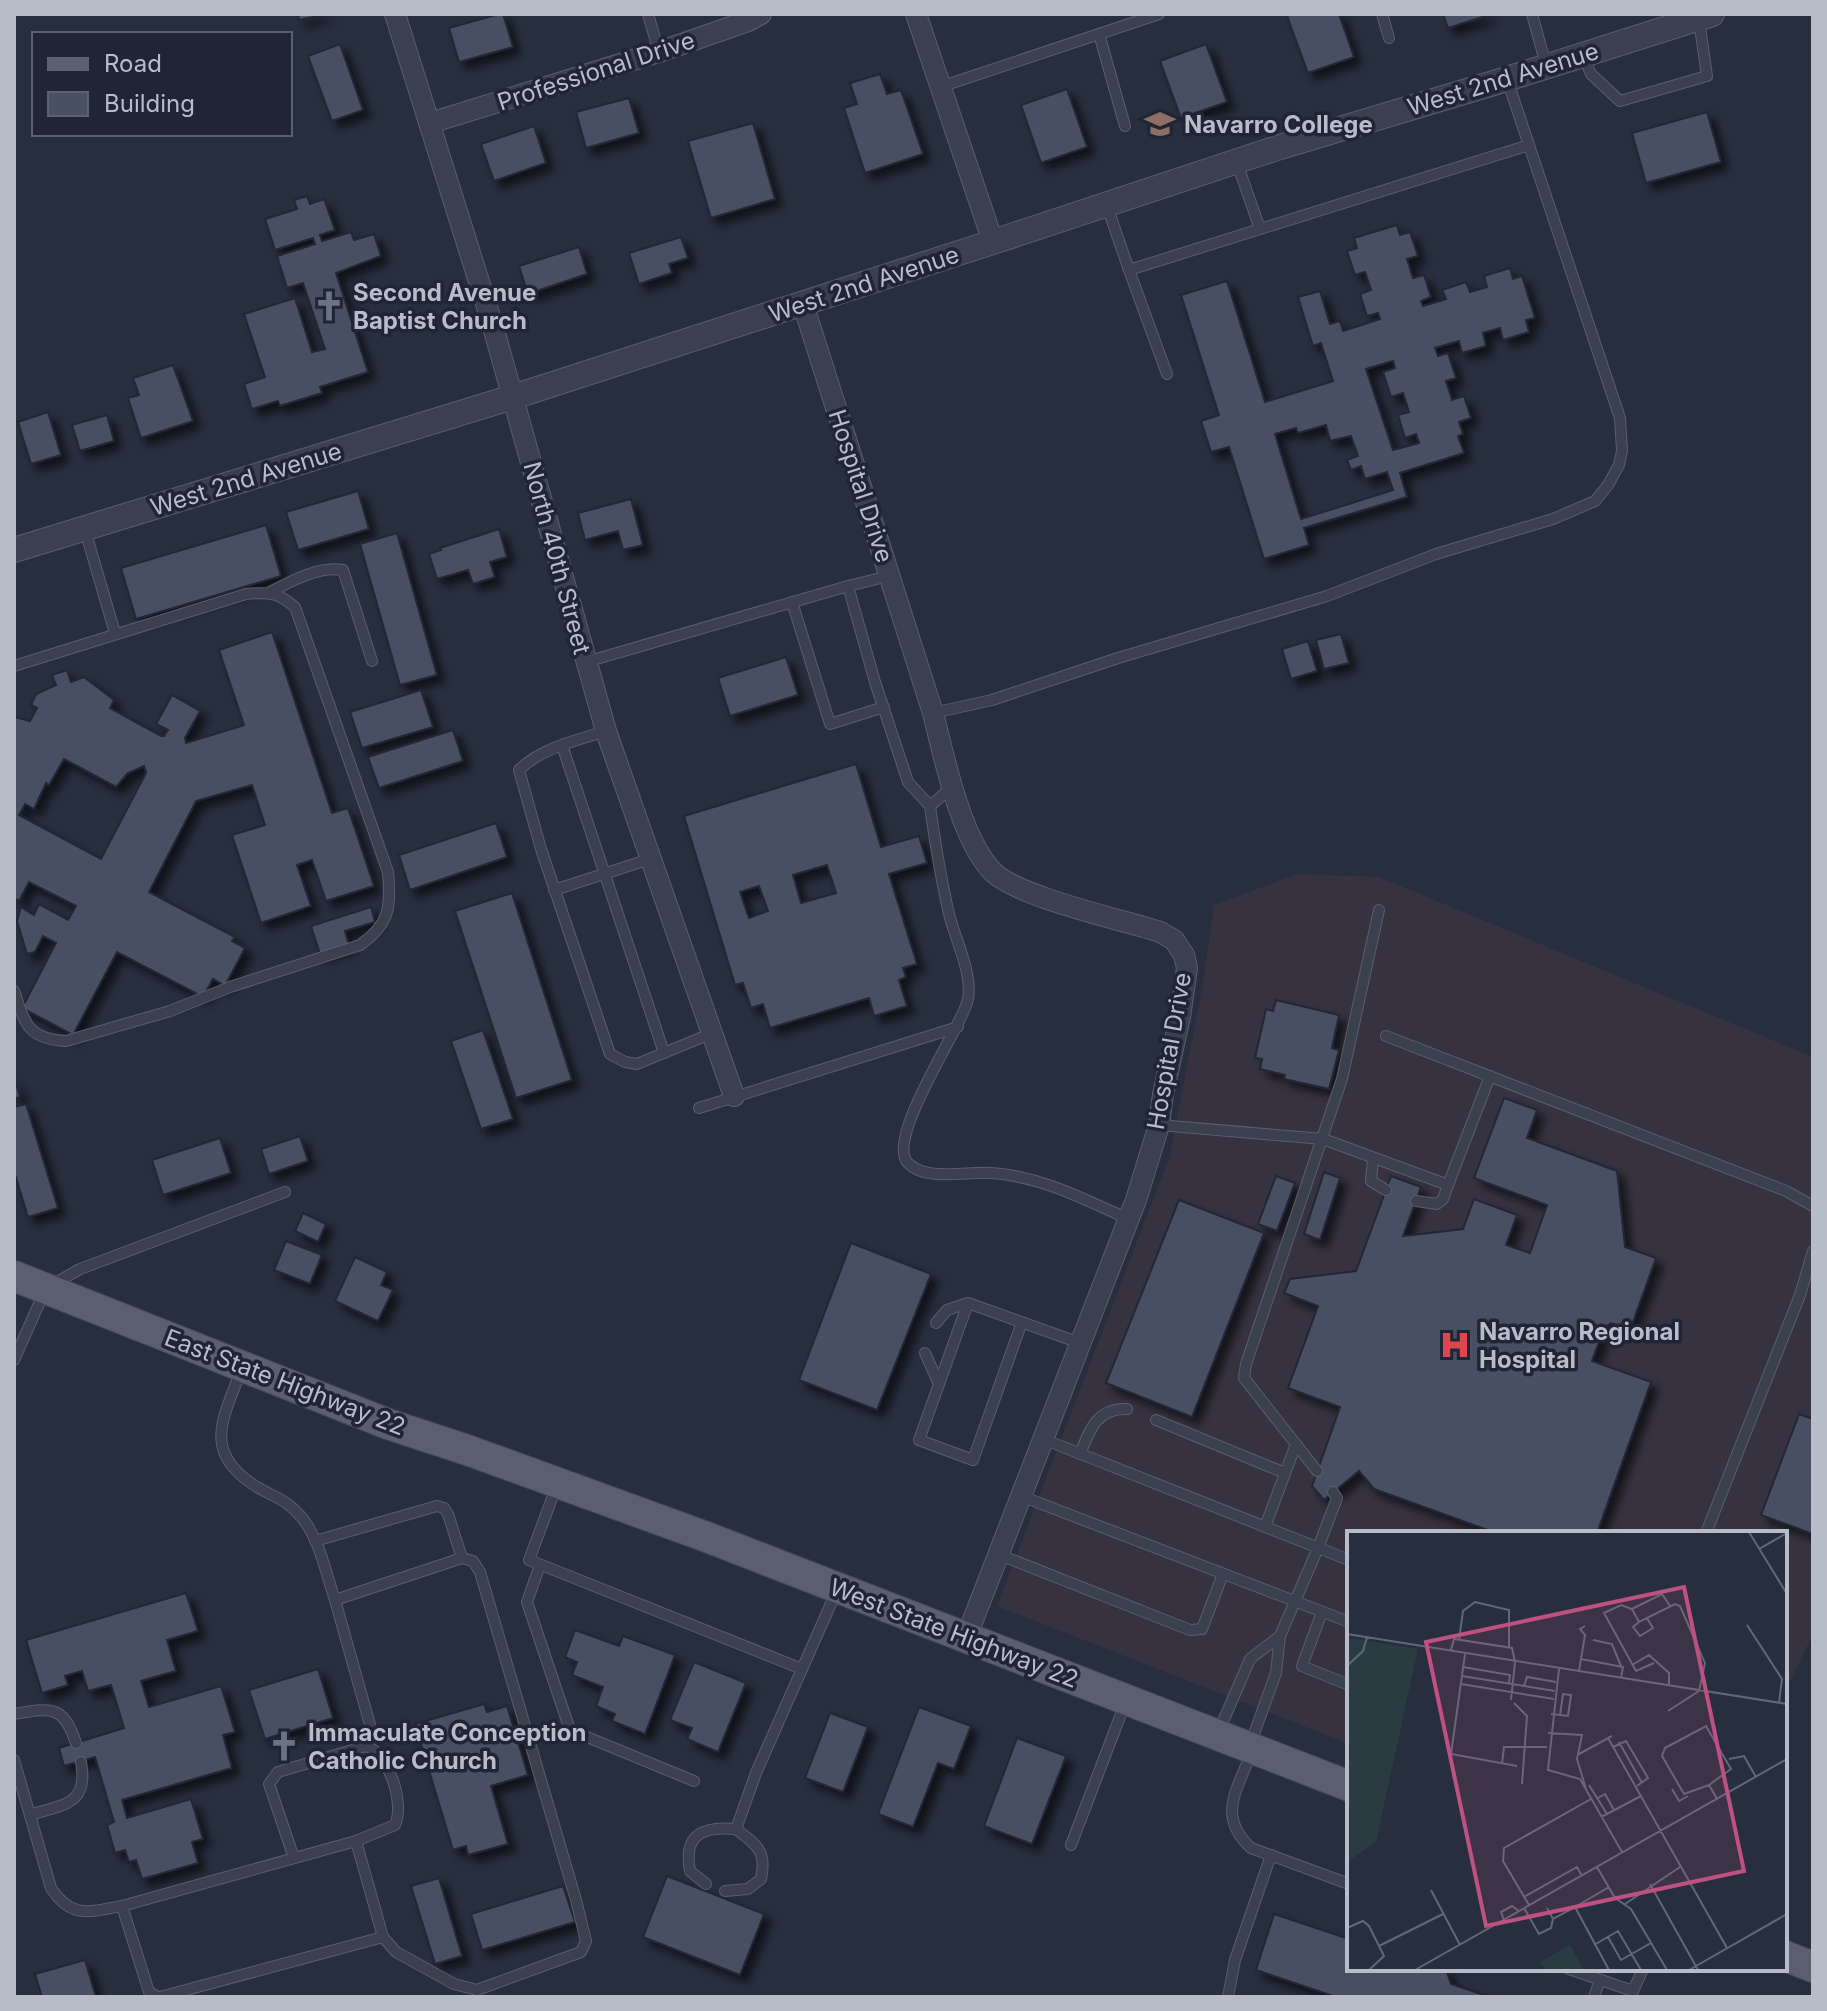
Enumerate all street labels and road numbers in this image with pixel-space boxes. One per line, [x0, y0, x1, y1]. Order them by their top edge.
street label: Professional Drive [494, 25, 698, 117]
street label: West 2nd Avenue [1404, 36, 1602, 122]
street label: West 2nd Avenue [765, 240, 963, 328]
street label: Hospital Drive [823, 406, 899, 566]
street label: West 2nd Avenue [147, 436, 345, 522]
street label: North 40th Street [517, 459, 597, 658]
street label: Hospital Drive [1141, 970, 1197, 1132]
street label: East State Highway 22 [161, 1323, 409, 1441]
street label: West State Highway 22 [826, 1572, 1082, 1694]

